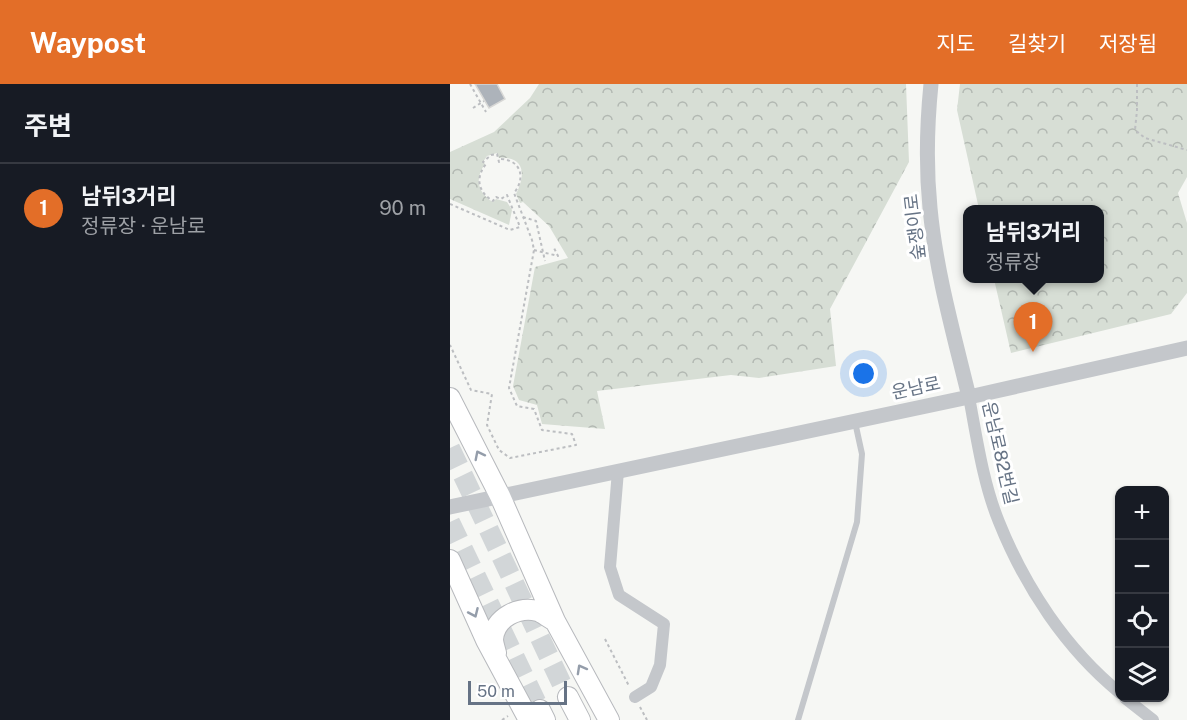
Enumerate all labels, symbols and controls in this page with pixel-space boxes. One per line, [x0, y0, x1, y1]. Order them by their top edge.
text: Waypost [30, 26, 146, 59]
text: 지도 [936, 31, 975, 56]
text: 길찾기 [1008, 31, 1066, 56]
text: 저장됨 [1099, 31, 1157, 56]
text: 주변 [24, 110, 72, 141]
text: 남뒤3거리 [81, 183, 177, 209]
street label: 숲쟁이로 [900, 193, 929, 261]
text: 1 [39, 196, 48, 220]
text: 90 m [379, 196, 426, 220]
popup [963, 205, 1104, 283]
text: 정류장 · 운남로 [81, 214, 206, 238]
text: 남뒤3거리 [986, 219, 1081, 245]
text: 정류장 [986, 250, 1041, 274]
pin: 1 [1014, 302, 1052, 352]
your location [849, 359, 878, 388]
street label: 운남로 [889, 372, 942, 403]
street label: 운남로82번길 [978, 399, 1023, 506]
one-way arrow [475, 451, 486, 461]
map controls [1115, 486, 1169, 702]
button: + [1115, 486, 1169, 540]
button: − [1115, 540, 1169, 594]
button: locate [1115, 594, 1169, 648]
one-way arrow [467, 607, 479, 618]
button: layers [1115, 648, 1169, 702]
one-way arrow [577, 664, 588, 675]
scale bar [468, 678, 567, 706]
text: 50 m [477, 682, 515, 701]

